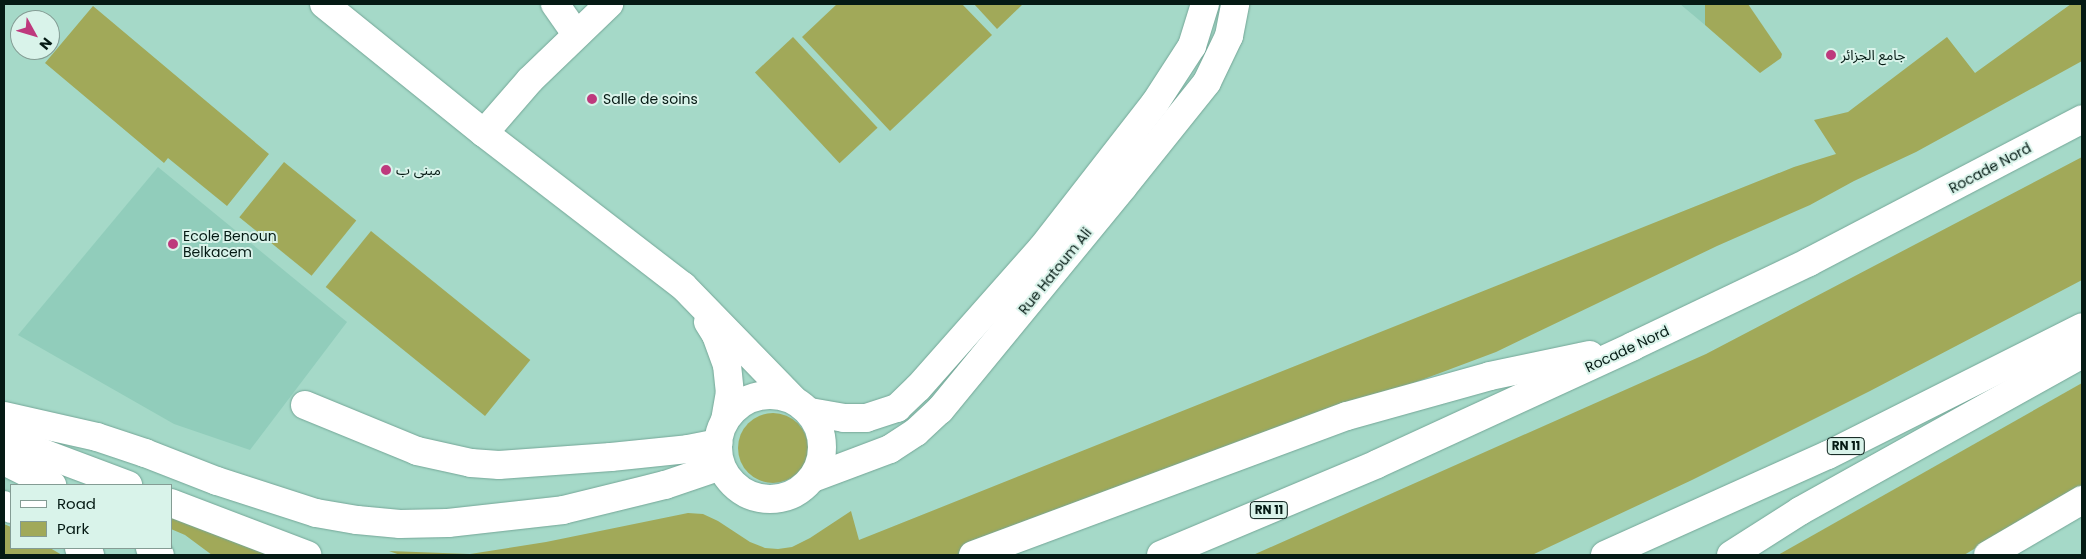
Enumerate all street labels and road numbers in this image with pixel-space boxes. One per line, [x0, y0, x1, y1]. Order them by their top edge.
street label: Rocade Nord [1946, 139, 2034, 197]
street label: Rue Hatoum Ali [1015, 224, 1095, 318]
street label: Rocade Nord [1582, 322, 1672, 376]
road number: RN 11 [1826, 436, 1866, 456]
road number: RN 11 [1249, 500, 1289, 520]

